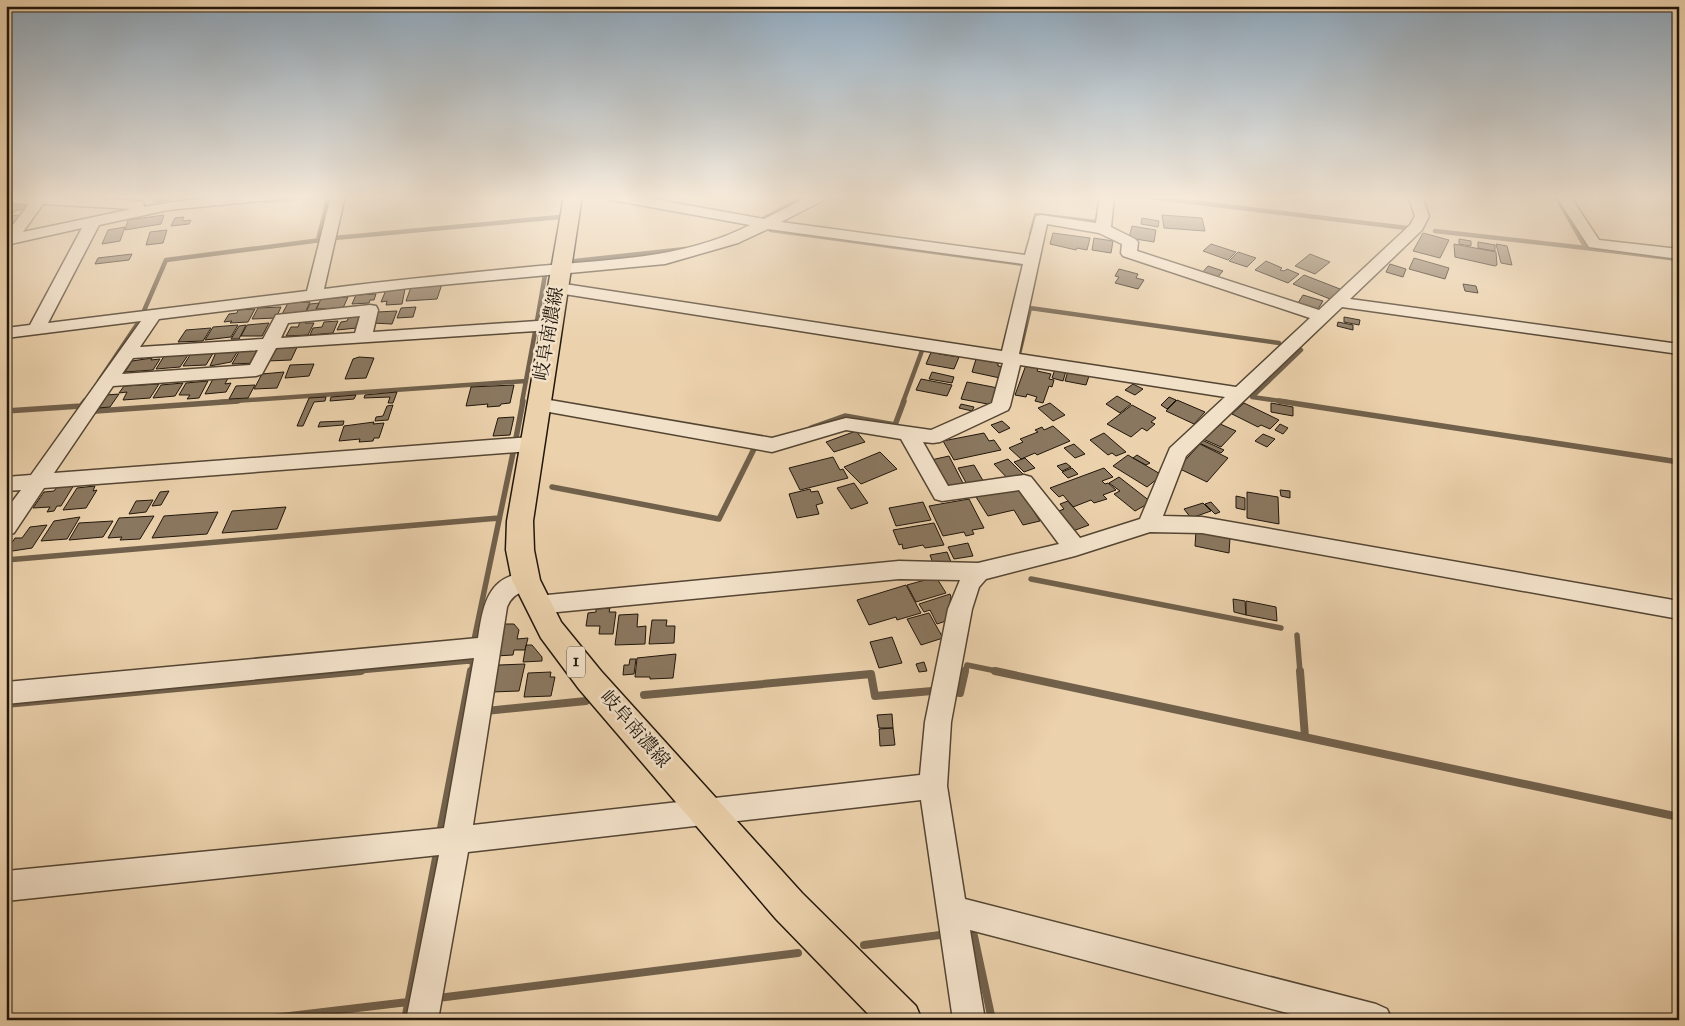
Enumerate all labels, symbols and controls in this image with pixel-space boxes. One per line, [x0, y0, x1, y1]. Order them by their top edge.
street label: 岐阜南濃線 [528, 285, 572, 383]
road number: 1 [567, 646, 585, 678]
street label: 岐阜南濃線 [593, 685, 675, 775]

